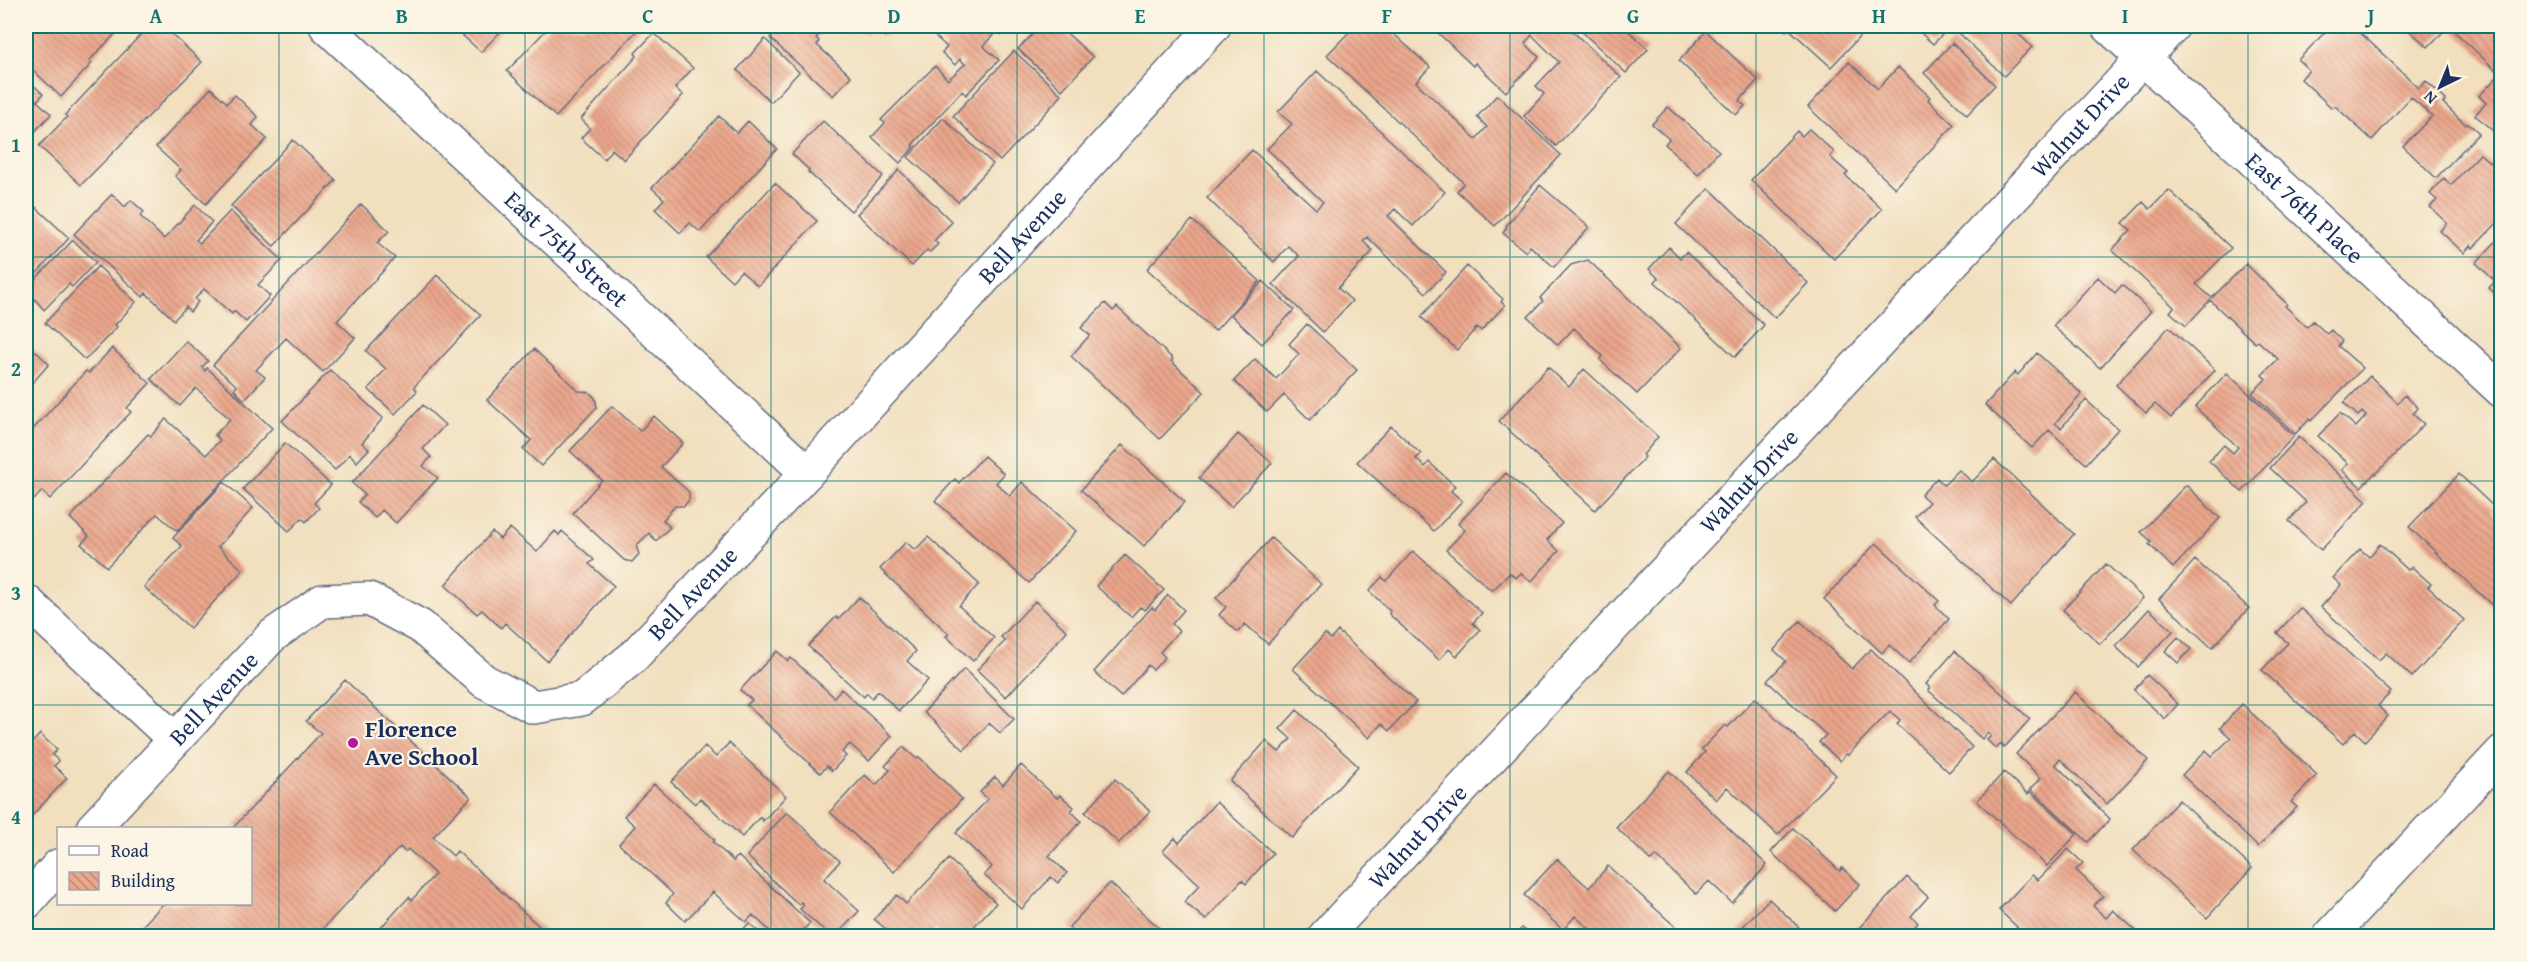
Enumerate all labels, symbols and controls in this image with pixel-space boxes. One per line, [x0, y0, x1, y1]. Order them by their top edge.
text: A [150, 1, 163, 30]
text: B [396, 1, 408, 30]
text: C [642, 1, 654, 30]
text: D [887, 1, 901, 30]
text: E [1135, 1, 1146, 30]
text: F [1382, 1, 1392, 30]
text: G [1627, 1, 1639, 30]
text: H [1872, 1, 1886, 30]
text: I [2122, 1, 2128, 30]
text: J [2365, 1, 2375, 30]
north arrow [2410, 57, 2470, 117]
street label: Walnut Drive [2022, 65, 2138, 185]
text: N [2417, 85, 2442, 110]
text: 1 [11, 130, 21, 159]
street label: East 76th Place [2238, 144, 2372, 272]
street label: Bell Avenue [970, 181, 1075, 291]
street label: East 75th Street [497, 182, 637, 316]
text: 2 [11, 354, 21, 383]
street label: Walnut Drive [1691, 421, 1806, 541]
street label: Bell Avenue [639, 539, 746, 648]
text: 3 [11, 578, 21, 607]
street label: Bell Avenue [160, 643, 266, 753]
place label: Florence Ave School [365, 711, 479, 774]
marker: Florence Ave School [346, 736, 360, 750]
street label: Walnut Drive [1360, 776, 1475, 896]
text: 4 [11, 802, 21, 831]
legend [57, 827, 252, 905]
text: Road [111, 837, 149, 864]
text: Building [111, 867, 175, 894]

